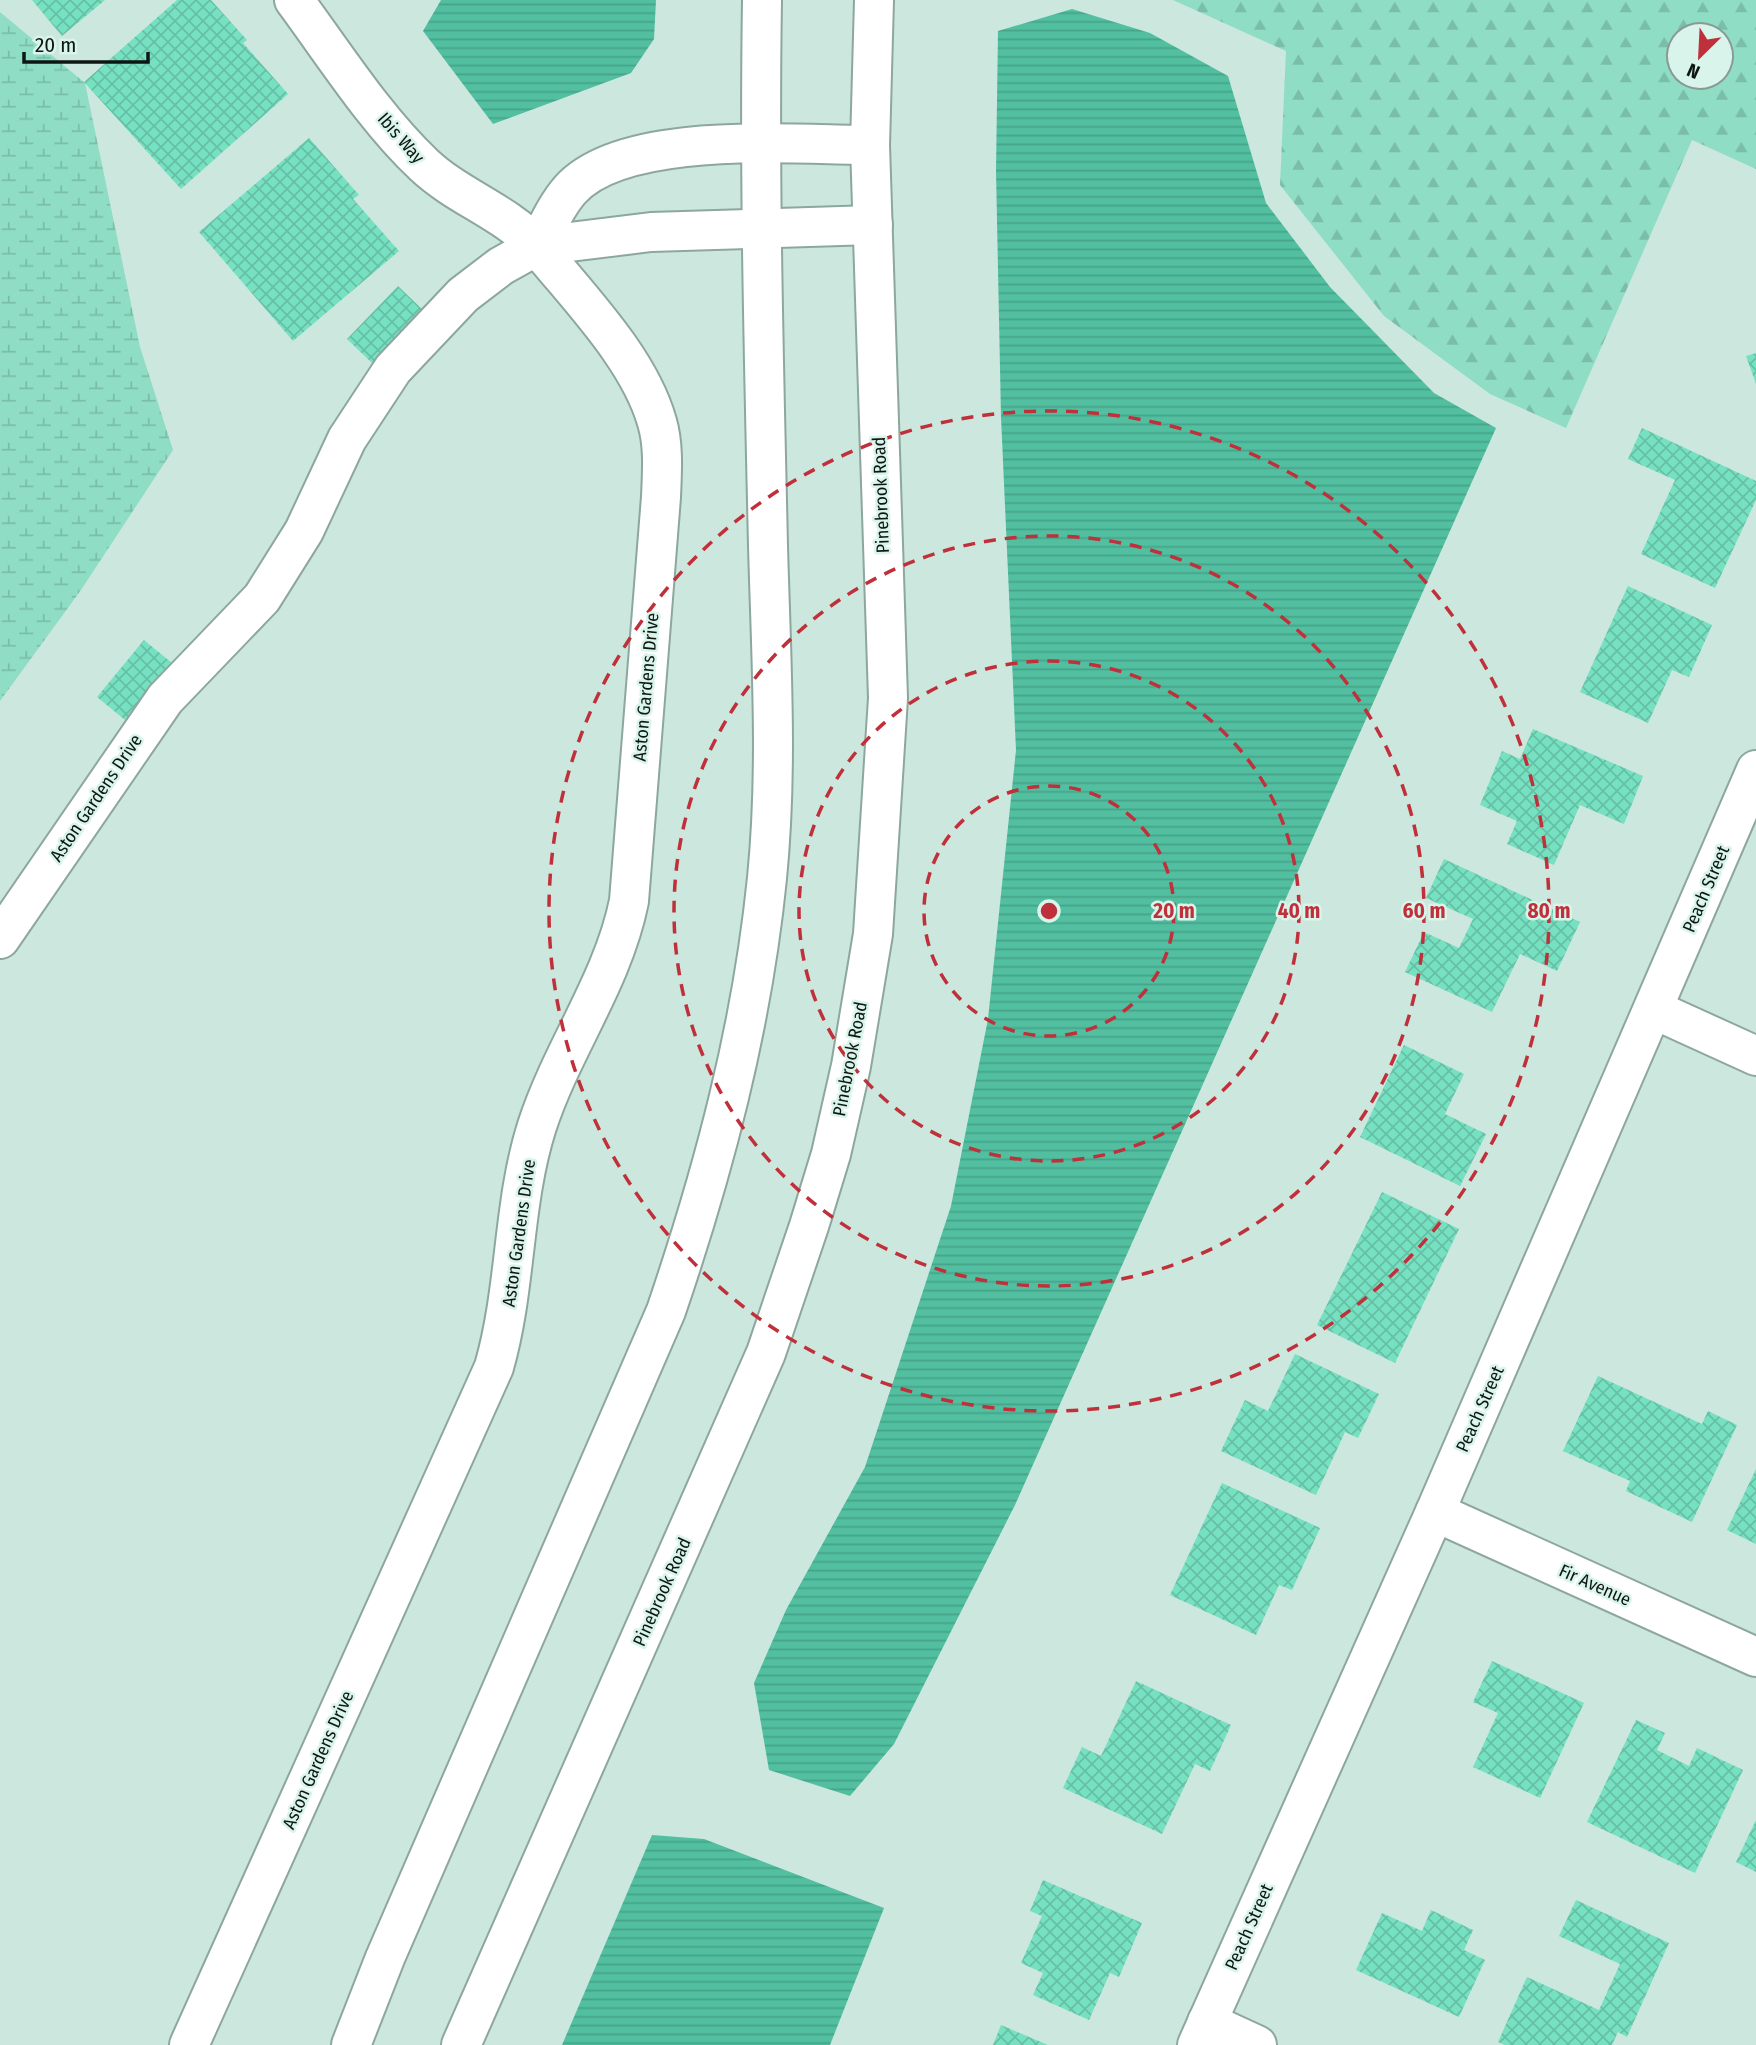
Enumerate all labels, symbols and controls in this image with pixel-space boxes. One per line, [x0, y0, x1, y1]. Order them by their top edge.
scale bar [24, 21, 149, 65]
north arrow [1665, 21, 1735, 91]
text: 20 m [35, 32, 76, 58]
text: N [1683, 58, 1703, 84]
street label: Ibis Way [373, 108, 429, 168]
street label: Pinebrook Road [868, 436, 894, 554]
street label: Aston Gardens Drive [629, 612, 663, 762]
street label: Aston Gardens Drive [45, 730, 147, 866]
street label: Peach Street [1678, 842, 1734, 936]
text: 20 m [1152, 898, 1195, 924]
text: 40 m [1278, 898, 1320, 924]
text: 60 m [1403, 898, 1445, 924]
text: 80 m [1528, 898, 1570, 924]
centre of rings [1037, 899, 1061, 923]
street label: Pinebrook Road [828, 1000, 872, 1118]
street label: Aston Gardens Drive [498, 1158, 540, 1308]
street label: Peach Street [1451, 1362, 1509, 1456]
street label: Pinebrook Road [628, 1534, 696, 1650]
street label: Fir Avenue [1556, 1559, 1634, 1611]
street label: Aston Gardens Drive [278, 1687, 358, 1832]
street label: Peach Street [1220, 1880, 1278, 1974]

